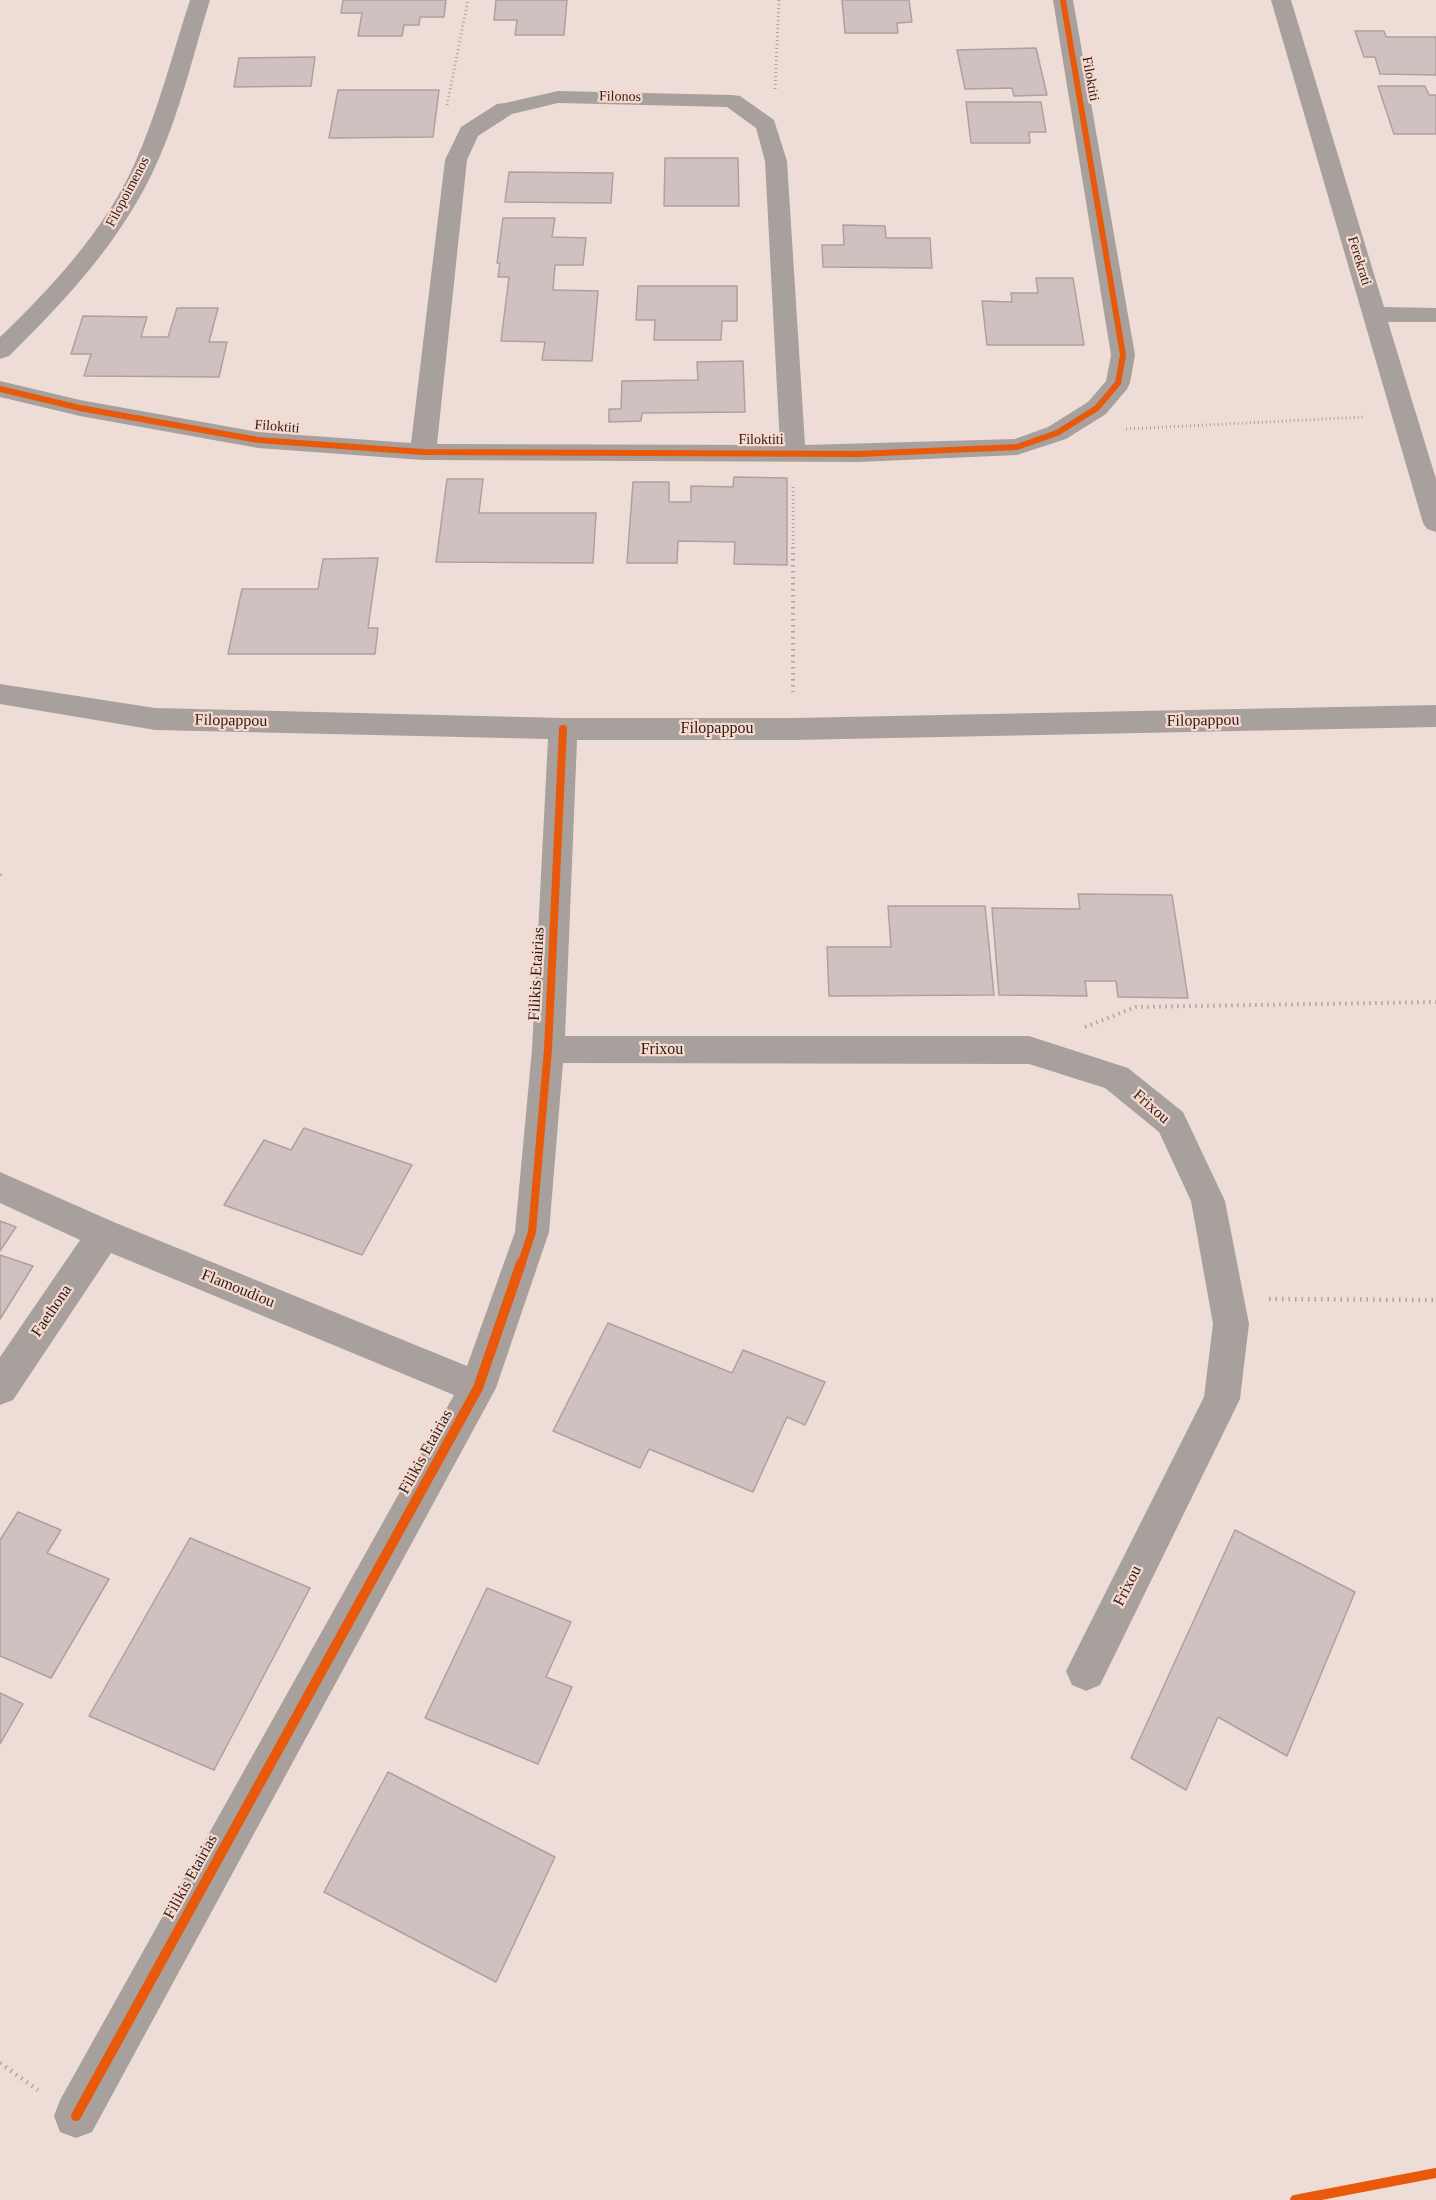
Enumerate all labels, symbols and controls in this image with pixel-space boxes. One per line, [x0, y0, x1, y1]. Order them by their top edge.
street label: Filoktiti [1078, 55, 1102, 103]
street label: Filonos [599, 88, 641, 106]
street label: Filopoimenos [103, 154, 153, 230]
street label: Ferekrati [1344, 234, 1374, 288]
street label: Filoktiti [254, 417, 300, 437]
street label: Filoktiti [738, 432, 784, 448]
street label: Filopappou [194, 711, 268, 731]
street label: Filopappou [1166, 711, 1240, 731]
street label: Filopappou [681, 719, 753, 739]
street label: Filikis Etairias [525, 927, 549, 1021]
street label: Frixou [641, 1040, 683, 1060]
street label: Frixou [1129, 1086, 1173, 1128]
street label: Flamoudiou [199, 1266, 277, 1312]
street label: Faethona [28, 1281, 76, 1341]
street label: Filikis Etairias [395, 1406, 457, 1498]
street label: Frixou [1110, 1563, 1146, 1609]
street label: Filikis Etairias [160, 1831, 222, 1923]

